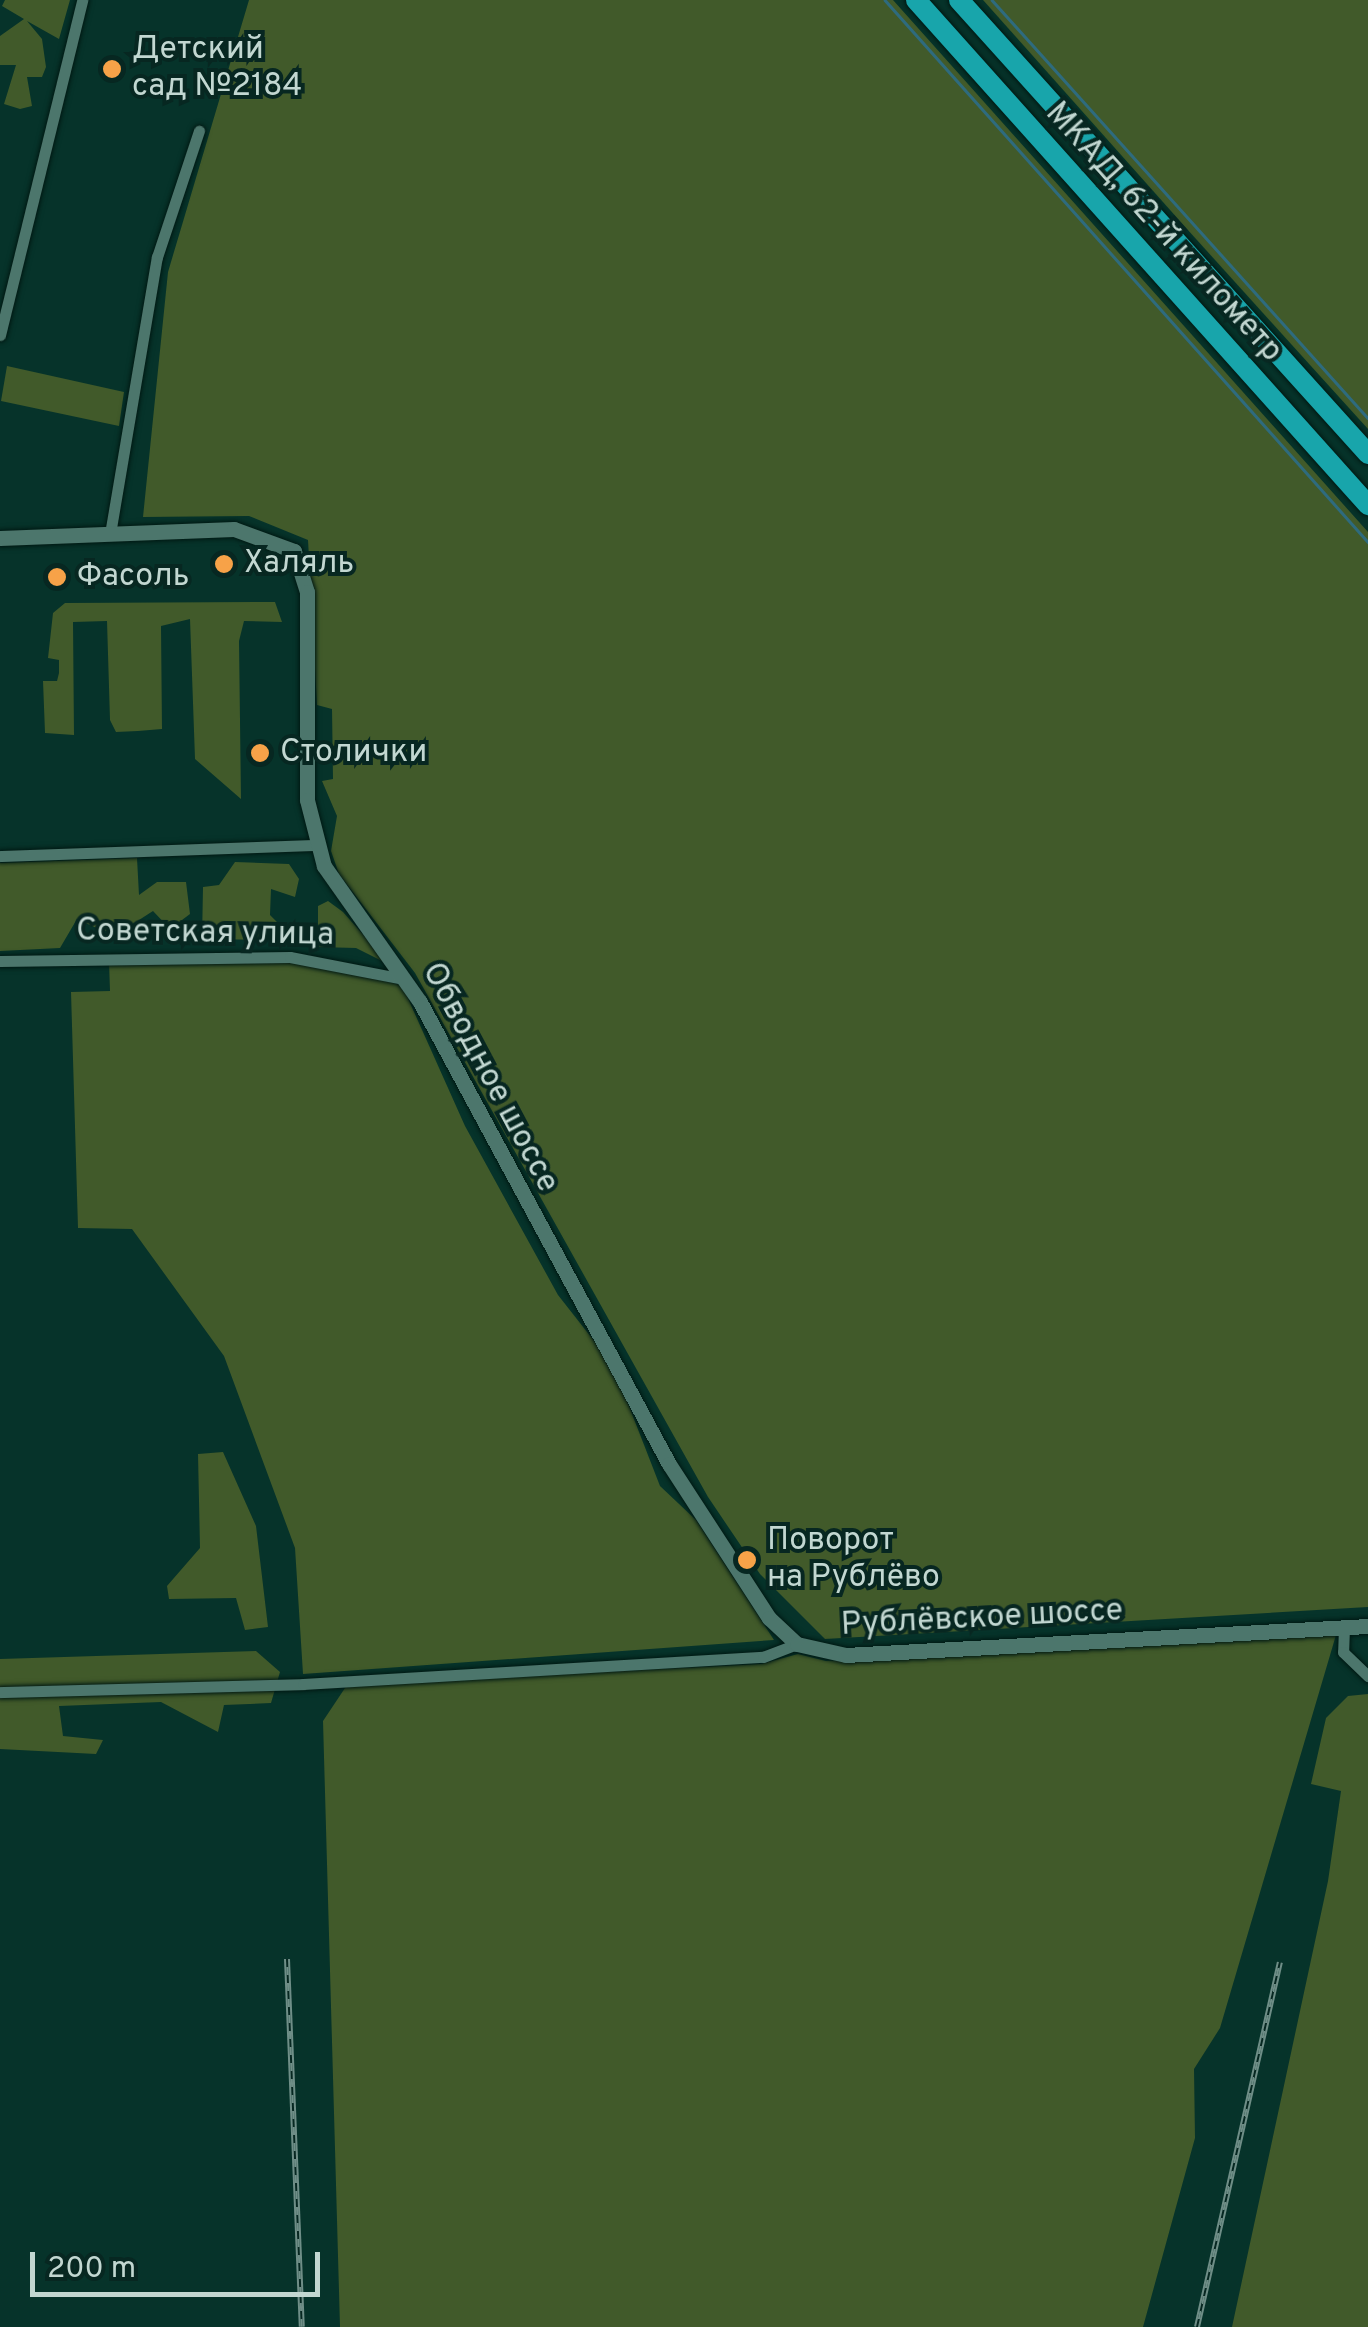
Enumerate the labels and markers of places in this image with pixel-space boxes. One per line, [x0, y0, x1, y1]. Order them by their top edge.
place label: Детский сад №2184 [132, 32, 302, 107]
marker: Детский сад №2184 [101, 58, 123, 80]
place label: Халяль [244, 545, 354, 583]
marker: Халяль [213, 553, 235, 575]
place label: Фасоль [77, 558, 189, 596]
marker: Фасоль [46, 566, 68, 588]
place label: Столички [280, 734, 427, 772]
marker: Столички [249, 742, 271, 764]
place label: Поворот на Рублёво [767, 1523, 940, 1598]
marker: Поворот на Рублёво [736, 1549, 758, 1571]

